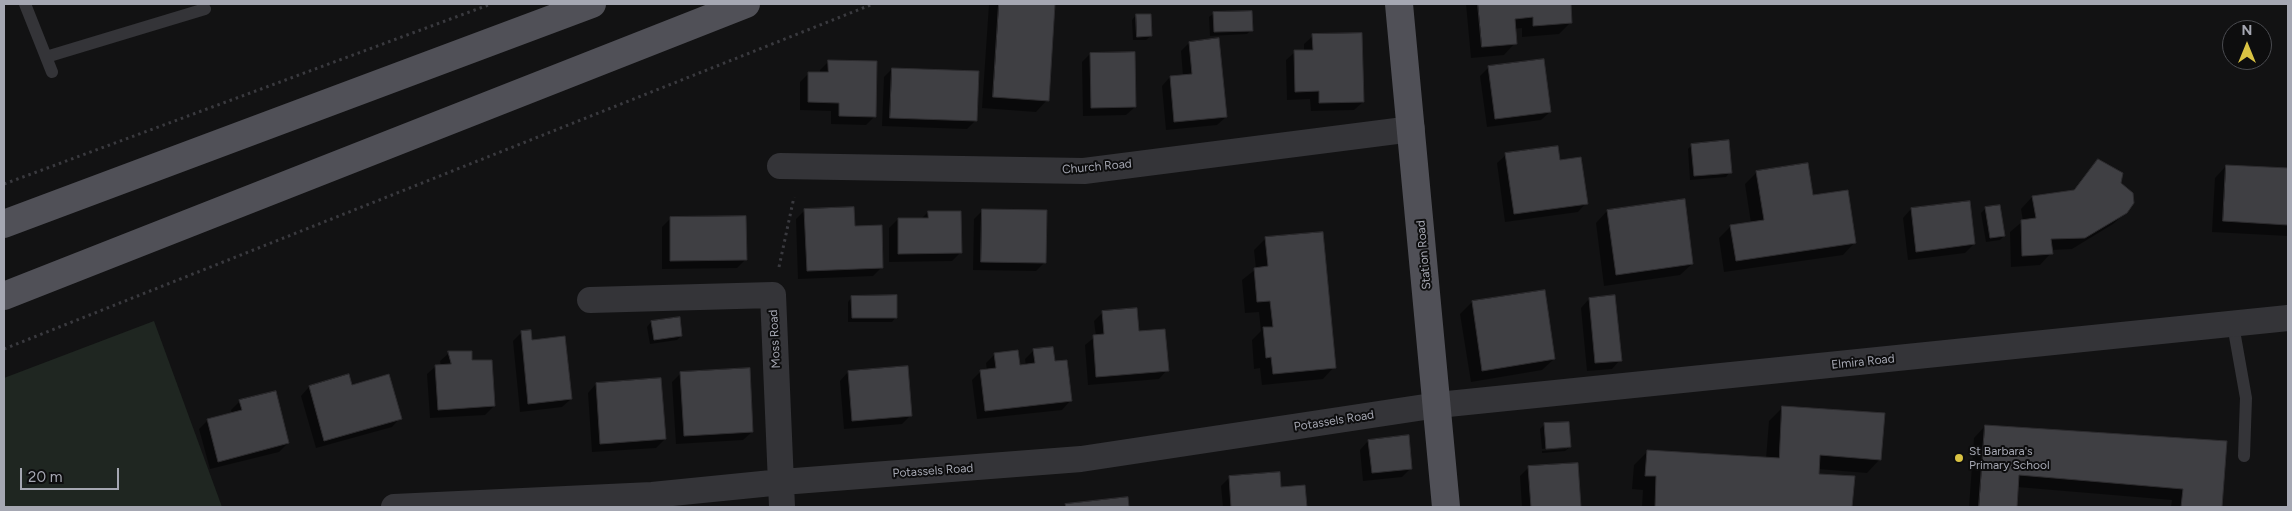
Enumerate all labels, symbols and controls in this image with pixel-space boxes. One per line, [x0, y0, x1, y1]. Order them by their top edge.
north arrow [2222, 20, 2272, 70]
text: N [2242, 22, 2252, 39]
street label: Church Road [1062, 157, 1132, 177]
street label: Station Road [1414, 220, 1434, 290]
street label: Moss Road [766, 309, 784, 369]
street label: Elmira Road [1831, 352, 1895, 372]
street label: Potassels Road [1293, 408, 1375, 434]
place label: St Barbara's Primary School [1969, 444, 2050, 472]
marker: St Barbara's Primary School [1953, 452, 1965, 464]
scale bar [22, 458, 121, 490]
street label: Potassels Road [892, 461, 974, 481]
text: 20 m [28, 468, 62, 486]

